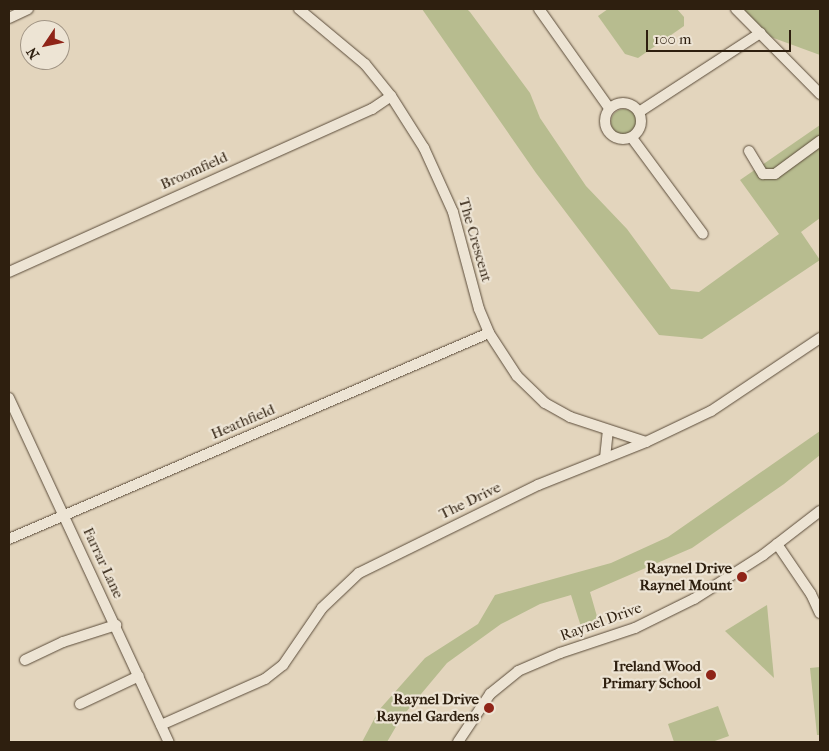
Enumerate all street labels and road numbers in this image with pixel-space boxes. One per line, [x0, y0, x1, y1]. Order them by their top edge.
street label: Broomfield [158, 148, 230, 194]
street label: The Crescent [454, 196, 496, 284]
street label: Heathfield [208, 400, 278, 444]
street label: The Drive [436, 478, 504, 524]
street label: Farrar Lane [79, 525, 127, 601]
street label: Raynel Drive [558, 599, 644, 645]

